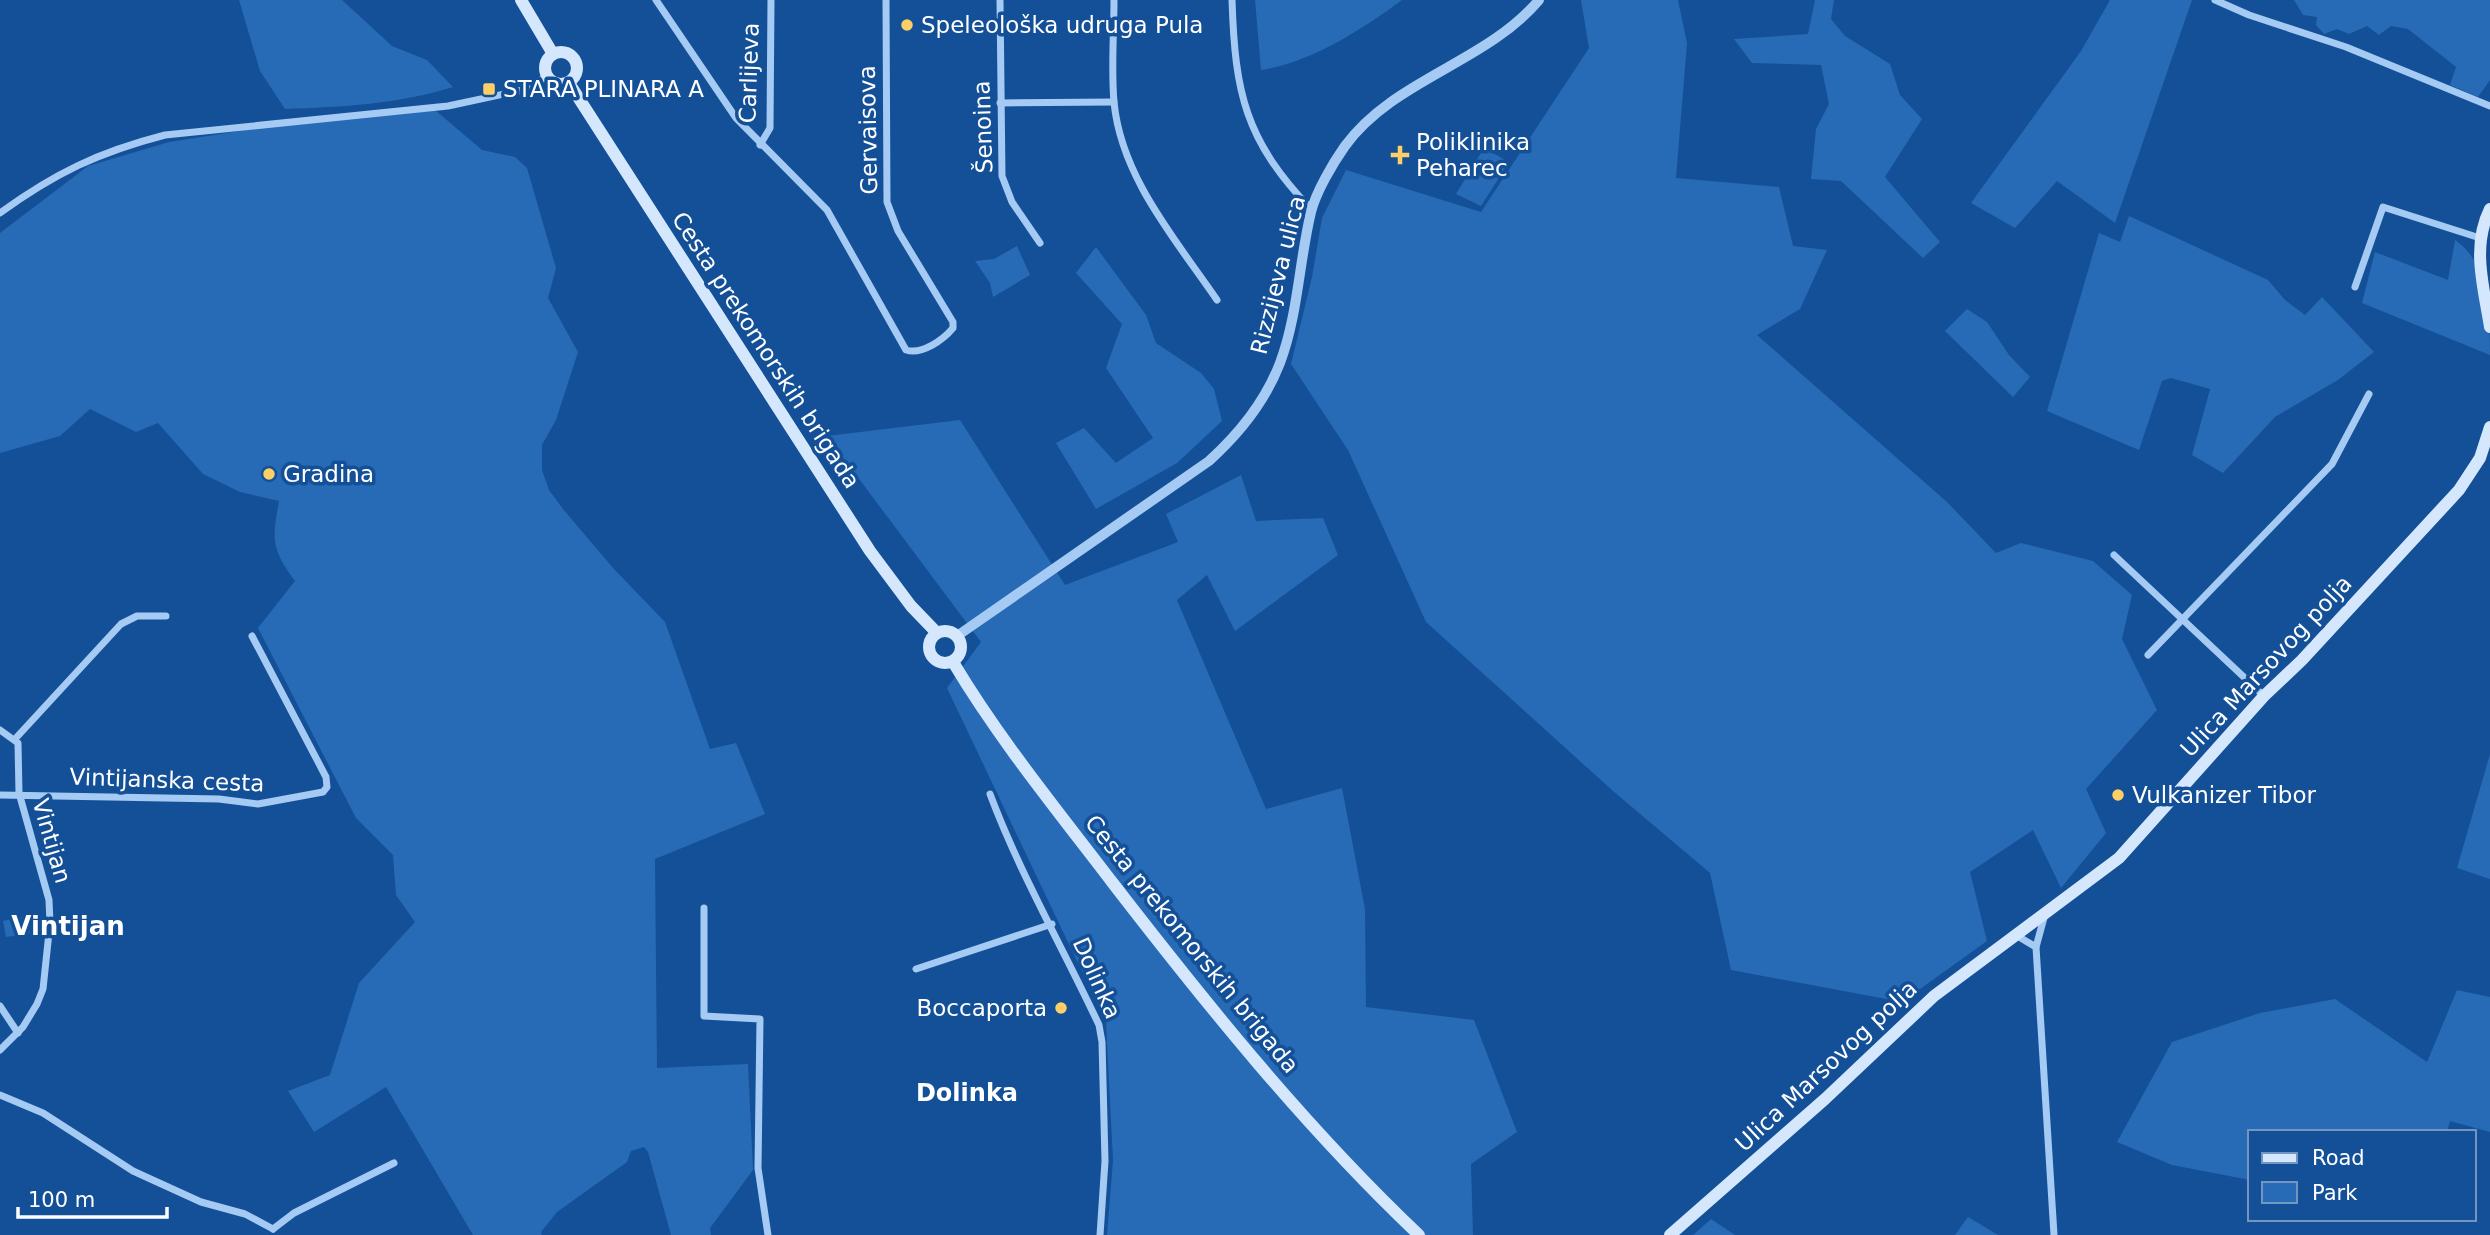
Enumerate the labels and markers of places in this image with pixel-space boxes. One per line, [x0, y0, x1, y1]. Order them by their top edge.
place label: Speleološka udruga Pula [921, 12, 1203, 38]
marker: Speleološka udruga Pula [899, 17, 915, 33]
place label: STARA PLINARA A [503, 76, 704, 102]
marker: STARA PLINARA A [481, 81, 497, 97]
place label: Poliklinika Peharec [1416, 129, 1530, 181]
marker: Poliklinika Peharec [1390, 145, 1410, 165]
place label: Gradina [283, 461, 374, 487]
marker: Gradina [261, 466, 277, 482]
place label: Vulkanizer Tibor [2132, 782, 2317, 808]
marker: Vulkanizer Tibor [2110, 787, 2126, 803]
place label: Boccaporta [917, 995, 1047, 1021]
marker: Boccaporta [1053, 1000, 1069, 1016]

